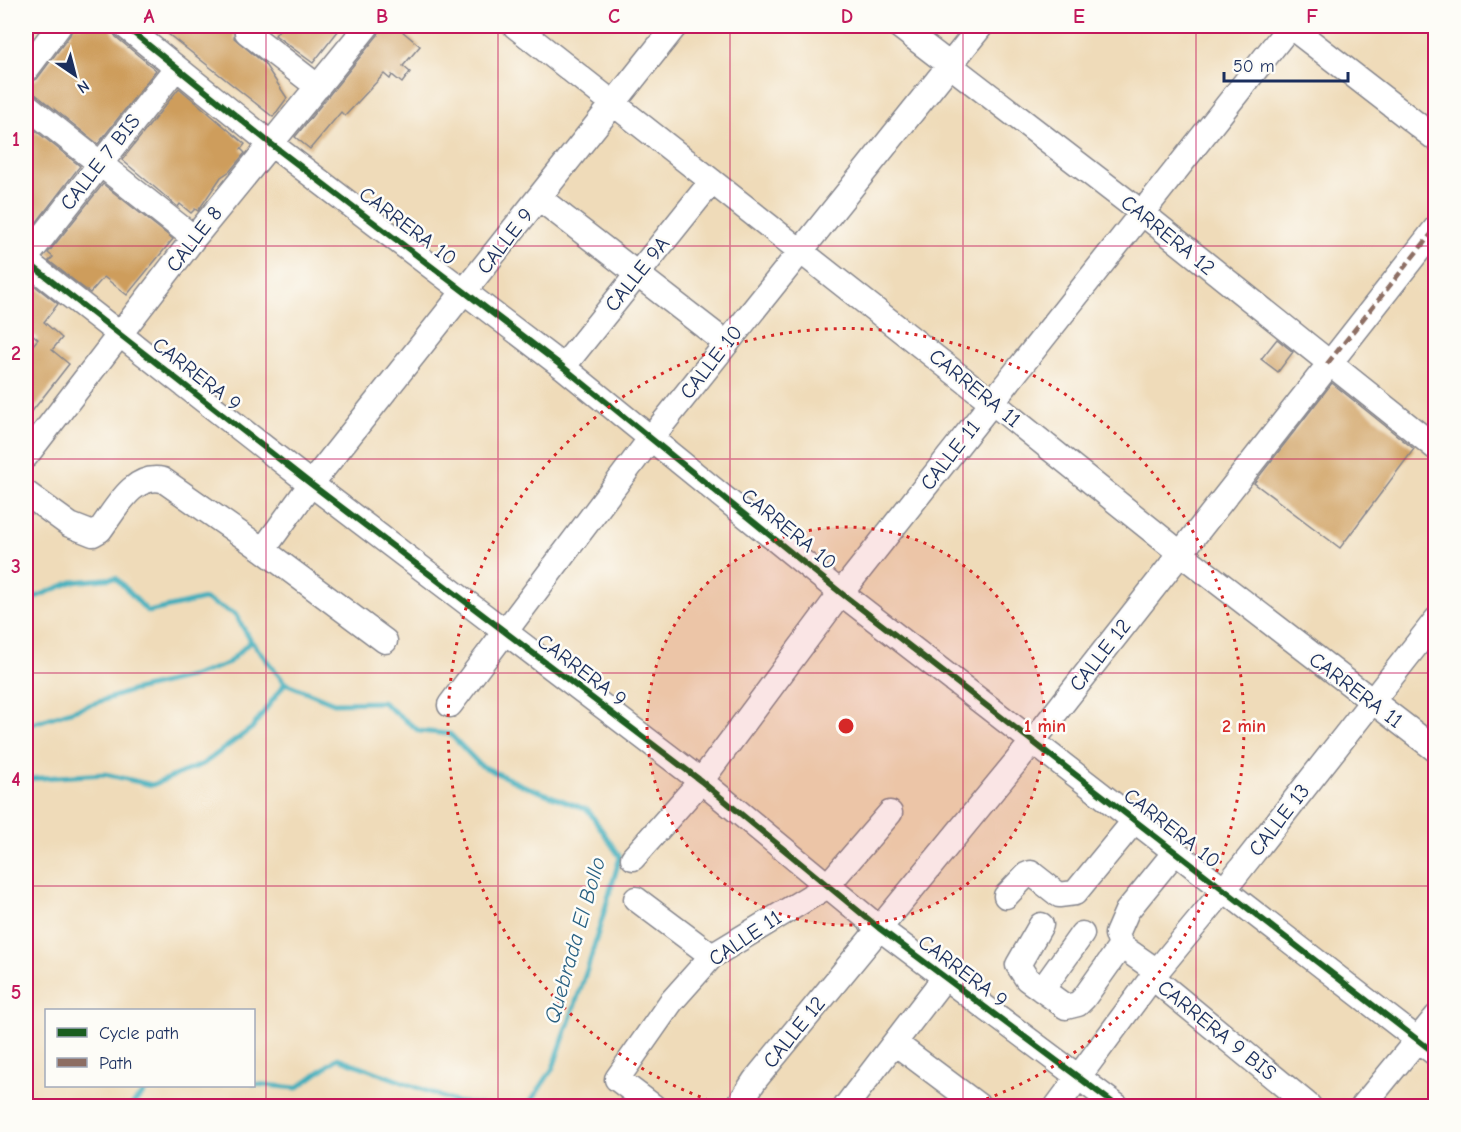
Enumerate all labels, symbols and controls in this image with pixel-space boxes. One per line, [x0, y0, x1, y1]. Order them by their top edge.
text: A [143, 5, 155, 28]
text: B [376, 5, 388, 28]
text: C [608, 5, 620, 28]
text: D [841, 5, 853, 28]
text: E [1073, 5, 1085, 28]
text: F [1306, 5, 1318, 28]
north arrow [45, 45, 105, 105]
scale bar [1224, 45, 1348, 83]
text: 50 m [1233, 56, 1275, 77]
text: N [74, 76, 92, 97]
street label: CALLE 7 BIS [55, 109, 145, 215]
text: 1 [12, 128, 20, 151]
street label: CARRERA 10 [355, 182, 461, 270]
street label: CARRERA 12 [1116, 190, 1220, 280]
street label: CALLE 8 [161, 201, 227, 277]
street label: CALLE 9 [472, 203, 538, 279]
street label: CALLE 9A [600, 232, 674, 316]
street label: CALLE 10 [675, 320, 747, 404]
street label: CARRERA 9 [148, 332, 246, 416]
text: 2 [11, 342, 21, 365]
street label: CARRERA 11 [924, 344, 1026, 432]
street label: CALLE 11 [915, 415, 985, 495]
street label: CARRERA 10 [737, 483, 841, 575]
text: 3 [11, 555, 21, 578]
street label: CALLE 12 [1064, 614, 1136, 696]
street label: CARRERA 9 [533, 629, 631, 711]
street label: CARRERA 11 [1304, 647, 1408, 733]
centre of rings [836, 716, 856, 736]
text: 1 min [1024, 716, 1066, 737]
text: 2 min [1222, 716, 1266, 737]
text: 4 [11, 768, 21, 791]
street label: CALLE 13 [1243, 779, 1315, 861]
street label: CARRERA 10 [1119, 783, 1225, 873]
water label: Quebrada El Bollo [539, 854, 611, 1026]
street label: CALLE 11 [704, 905, 786, 971]
street label: CARRERA 9 [914, 930, 1012, 1012]
street label: CARRERA 9 BIS [1153, 975, 1281, 1085]
text: 5 [11, 981, 21, 1004]
street label: CALLE 12 [758, 991, 830, 1073]
legend [45, 1009, 255, 1087]
text: Cycle path [99, 1023, 179, 1044]
text: Path [99, 1053, 132, 1074]

